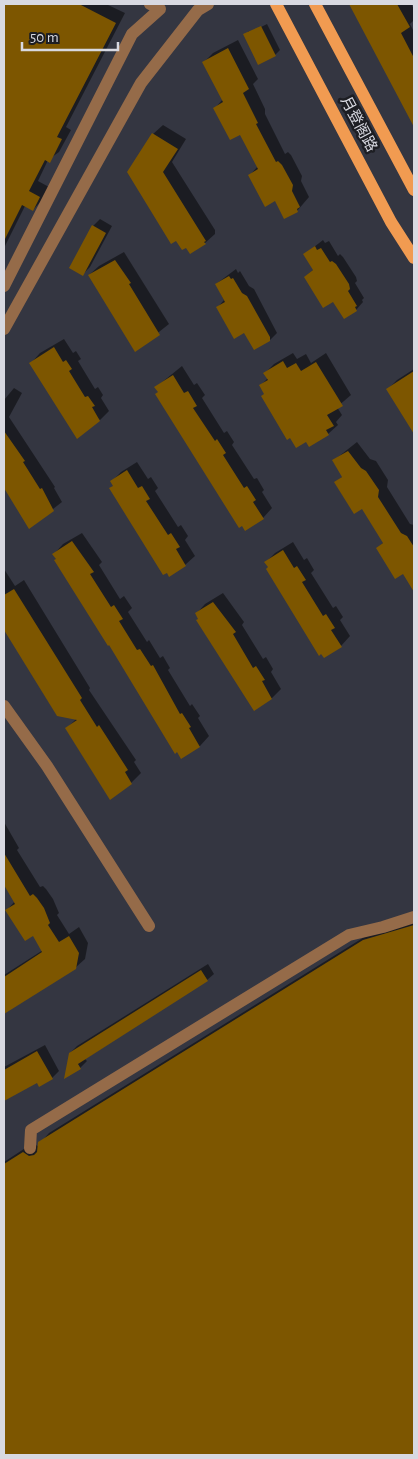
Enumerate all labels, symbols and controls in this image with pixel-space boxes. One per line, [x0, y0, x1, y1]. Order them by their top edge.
scale bar [22, 20, 119, 52]
text: 50 m [30, 30, 59, 45]
street label: 月登阁路 [338, 94, 380, 154]

